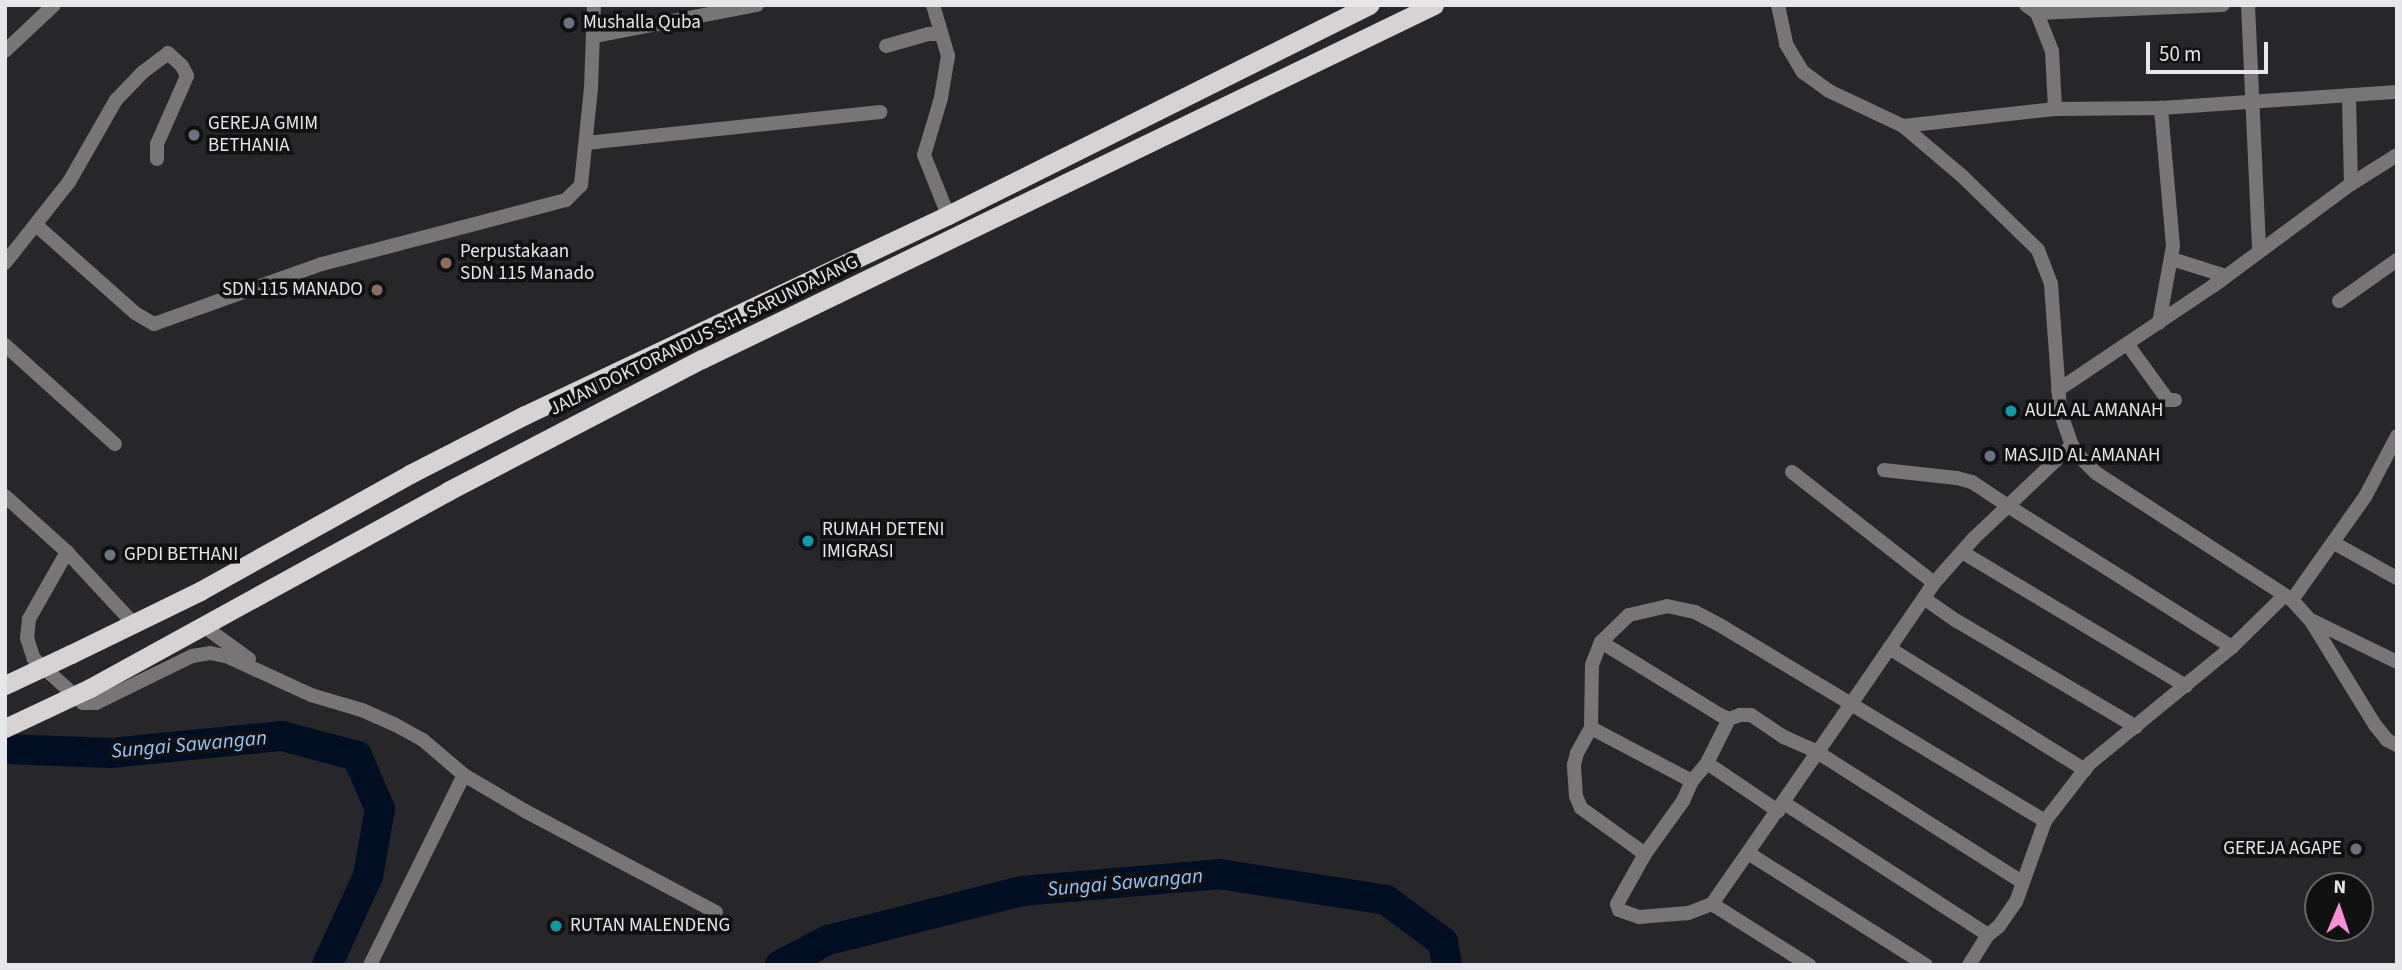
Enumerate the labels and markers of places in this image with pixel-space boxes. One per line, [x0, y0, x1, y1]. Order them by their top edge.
place label: Mushalla Quba [583, 12, 701, 34]
marker: Mushalla Quba [561, 15, 577, 31]
place label: GEREJA GMIM BETHANIA [208, 113, 318, 157]
marker: GEREJA GMIM BETHANIA [186, 127, 202, 143]
place label: Perpustakaan SDN 115 Manado [460, 241, 594, 285]
marker: Perpustakaan SDN 115 Manado [438, 255, 454, 271]
place label: SDN 115 MANADO [222, 279, 363, 301]
marker: SDN 115 MANADO [369, 282, 385, 298]
place label: AULA AL AMANAH [2025, 400, 2163, 422]
marker: AULA AL AMANAH [2003, 403, 2019, 419]
place label: MASJID AL AMANAH [2004, 445, 2160, 467]
marker: MASJID AL AMANAH [1982, 448, 1998, 464]
place label: RUMAH DETENI IMIGRASI [822, 519, 945, 563]
marker: RUMAH DETENI IMIGRASI [800, 533, 816, 549]
place label: GPDI BETHANI [124, 544, 238, 566]
marker: GPDI BETHANI [102, 547, 118, 563]
place label: GEREJA AGAPE [2223, 838, 2342, 860]
marker: GEREJA AGAPE [2348, 841, 2364, 857]
place label: RUTAN MALENDENG [570, 915, 730, 937]
marker: RUTAN MALENDENG [548, 918, 564, 934]

